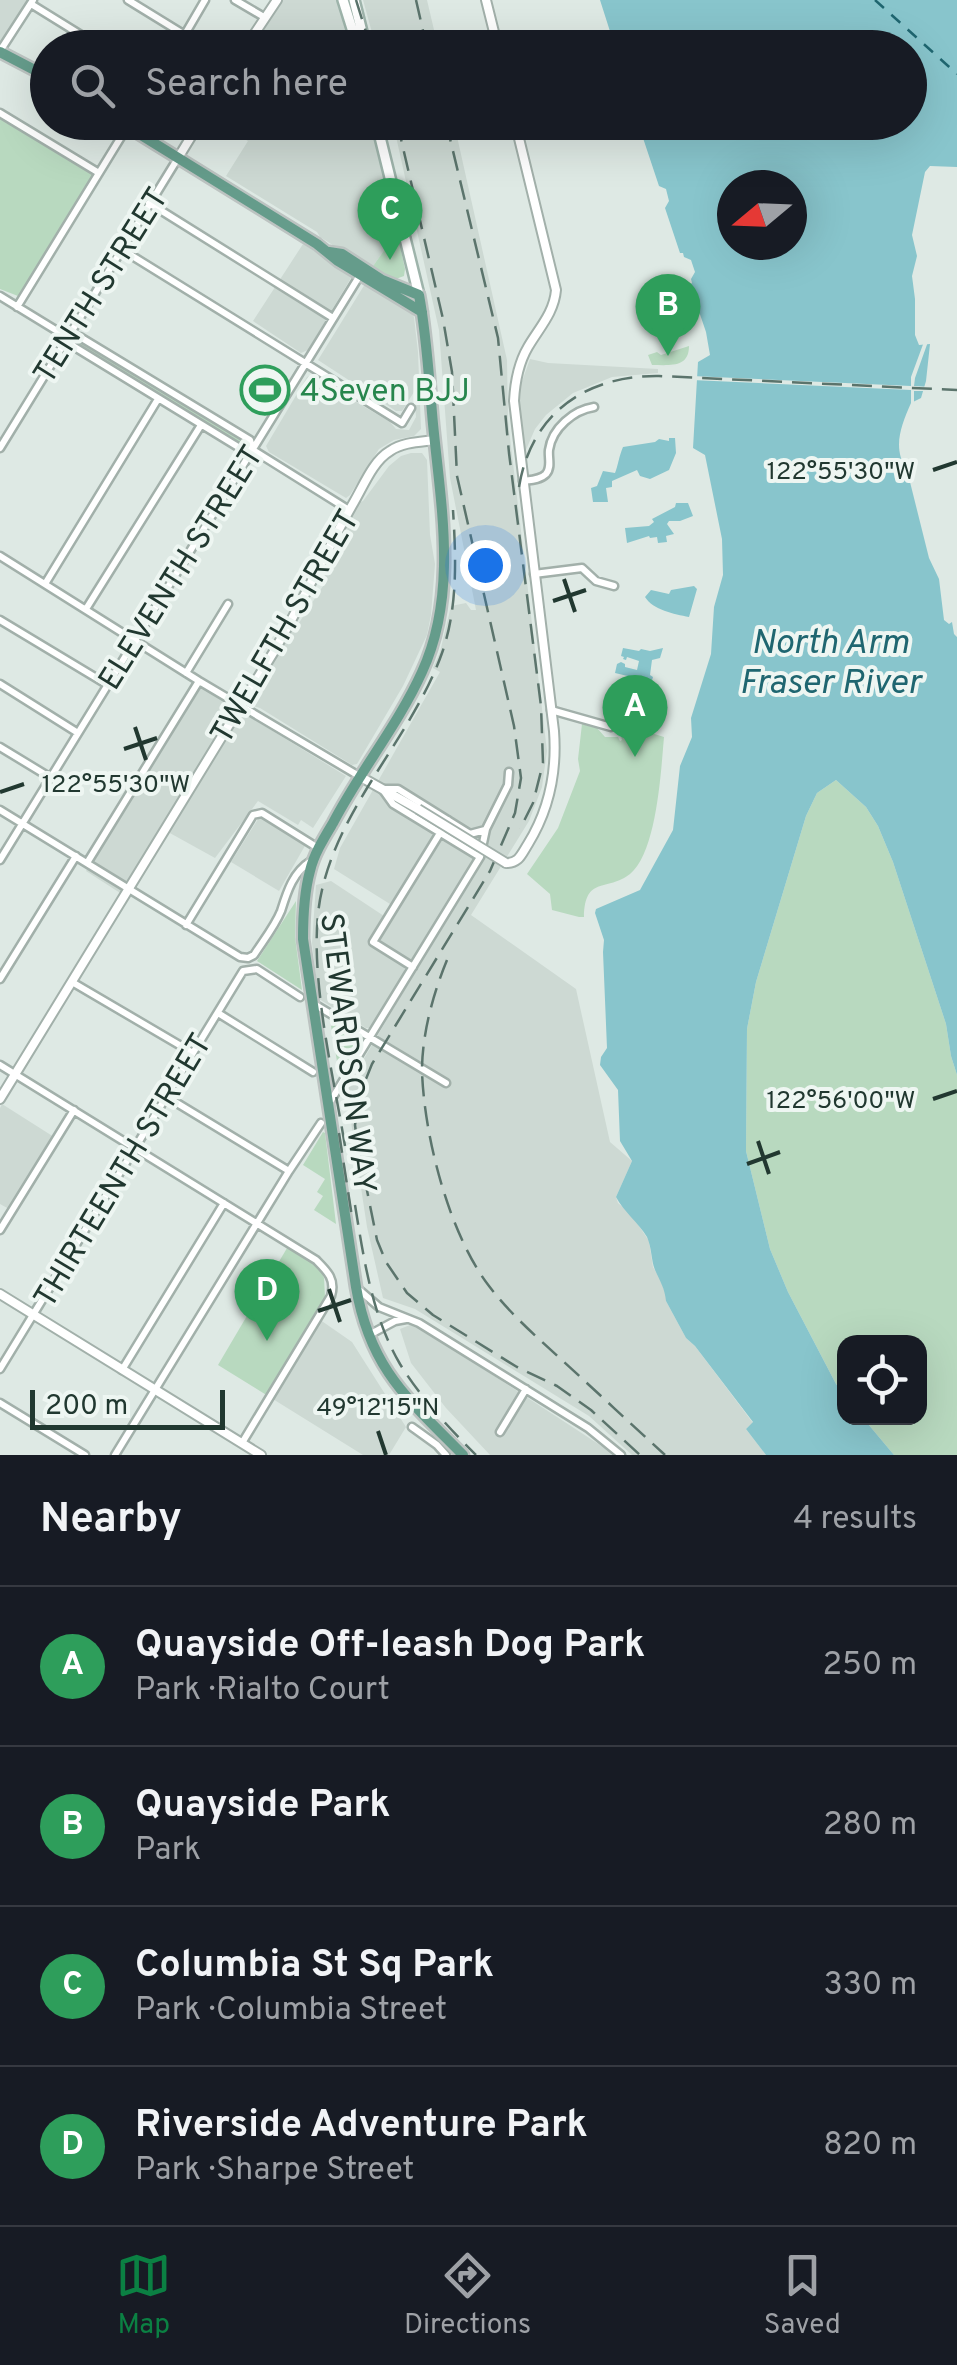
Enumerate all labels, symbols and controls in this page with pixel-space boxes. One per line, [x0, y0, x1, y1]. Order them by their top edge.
search box [30, 30, 927, 140]
icon: search [65, 58, 120, 113]
text: Search here [145, 61, 348, 110]
north arrow [717, 170, 807, 260]
pin: C [358, 178, 422, 260]
street label: TENTH STREET [26, 181, 179, 392]
pin: B [636, 274, 700, 356]
sports icon: 4Seven BJJ [239, 364, 291, 416]
place label: 4Seven BJJ [300, 373, 470, 413]
street label: ELEVENTH STREET [91, 439, 274, 698]
text: 122°55'30"W [767, 457, 915, 489]
street label: TWELFTH STREET [203, 503, 370, 752]
your location [460, 540, 511, 591]
water label: North Arm Fraser River [739, 622, 923, 706]
pin: A [602, 674, 668, 757]
text: 122°55'30"W [42, 770, 190, 802]
street label: STEWARDSON WAY [309, 911, 383, 1196]
street label: THIRTEENTH STREET [27, 1027, 222, 1316]
text: 122°56'00"W [767, 1086, 915, 1118]
pin: D [234, 1258, 300, 1341]
map controls [837, 1335, 927, 1425]
button: locate [837, 1335, 927, 1425]
scale bar [30, 1385, 225, 1430]
text: 200 m [45, 1389, 128, 1425]
text: 49°12'15"N [317, 1393, 439, 1425]
text: Nearby [40, 1494, 182, 1547]
text: 4 results [793, 1500, 917, 1540]
text: Quayside Off-leash Dog Park [135, 1622, 645, 1671]
text: A [61, 1646, 84, 1686]
text: 250 m [822, 1646, 917, 1686]
text: Park · Rialto Court [135, 1671, 390, 1711]
text: Quayside Park [135, 1782, 391, 1831]
text: B [61, 1806, 84, 1846]
text: 280 m [823, 1806, 917, 1846]
text: Park [135, 1831, 201, 1871]
text: Columbia St Sq Park [135, 1942, 494, 1991]
text: C [62, 1966, 83, 2006]
text: 330 m [824, 1966, 917, 2006]
text: Park · Columbia Street [135, 1991, 447, 2031]
text: Riverside Adventure Park [135, 2102, 588, 2151]
text: D [61, 2126, 84, 2166]
text: 820 m [823, 2126, 917, 2166]
text: Park · Sharpe Street [135, 2151, 414, 2191]
tab: Map [116, 2248, 171, 2344]
tab: Directions [404, 2248, 531, 2344]
tab: Saved [764, 2248, 841, 2344]

